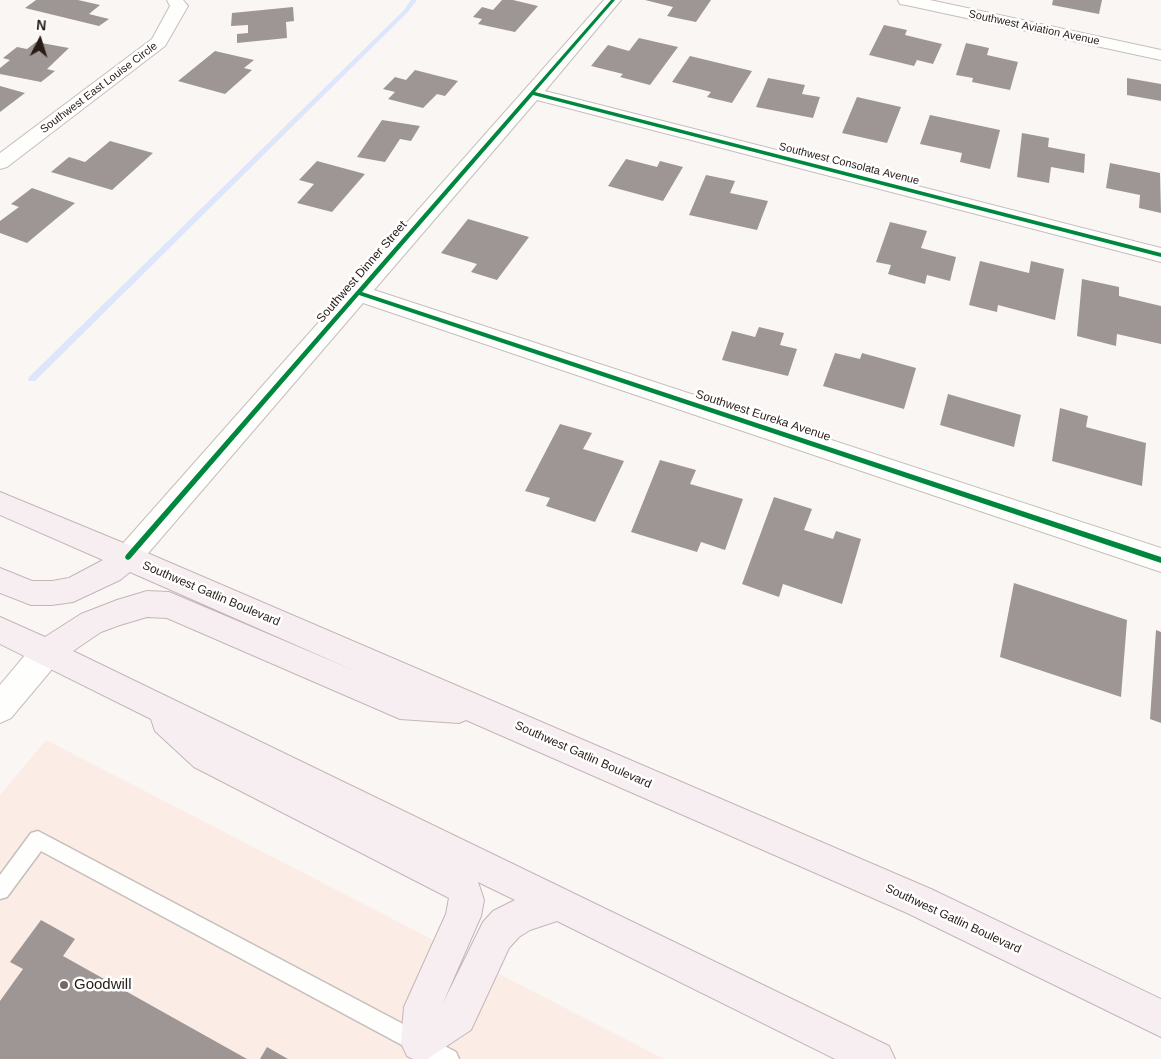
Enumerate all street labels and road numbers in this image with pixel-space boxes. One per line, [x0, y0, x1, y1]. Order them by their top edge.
street label: Southwest Aviation Avenue [967, 8, 1101, 48]
street label: Southwest East Louise Circle [38, 40, 160, 136]
street label: Southwest Consolata Avenue [777, 140, 921, 188]
street label: Southwest Dinner Street [314, 218, 410, 326]
street label: Southwest Eureka Avenue [694, 387, 832, 445]
street label: Southwest Gatlin Boulevard [140, 558, 282, 630]
street label: Southwest Gatlin Boulevard [512, 718, 654, 792]
street label: Southwest Gatlin Boulevard [883, 881, 1023, 957]

